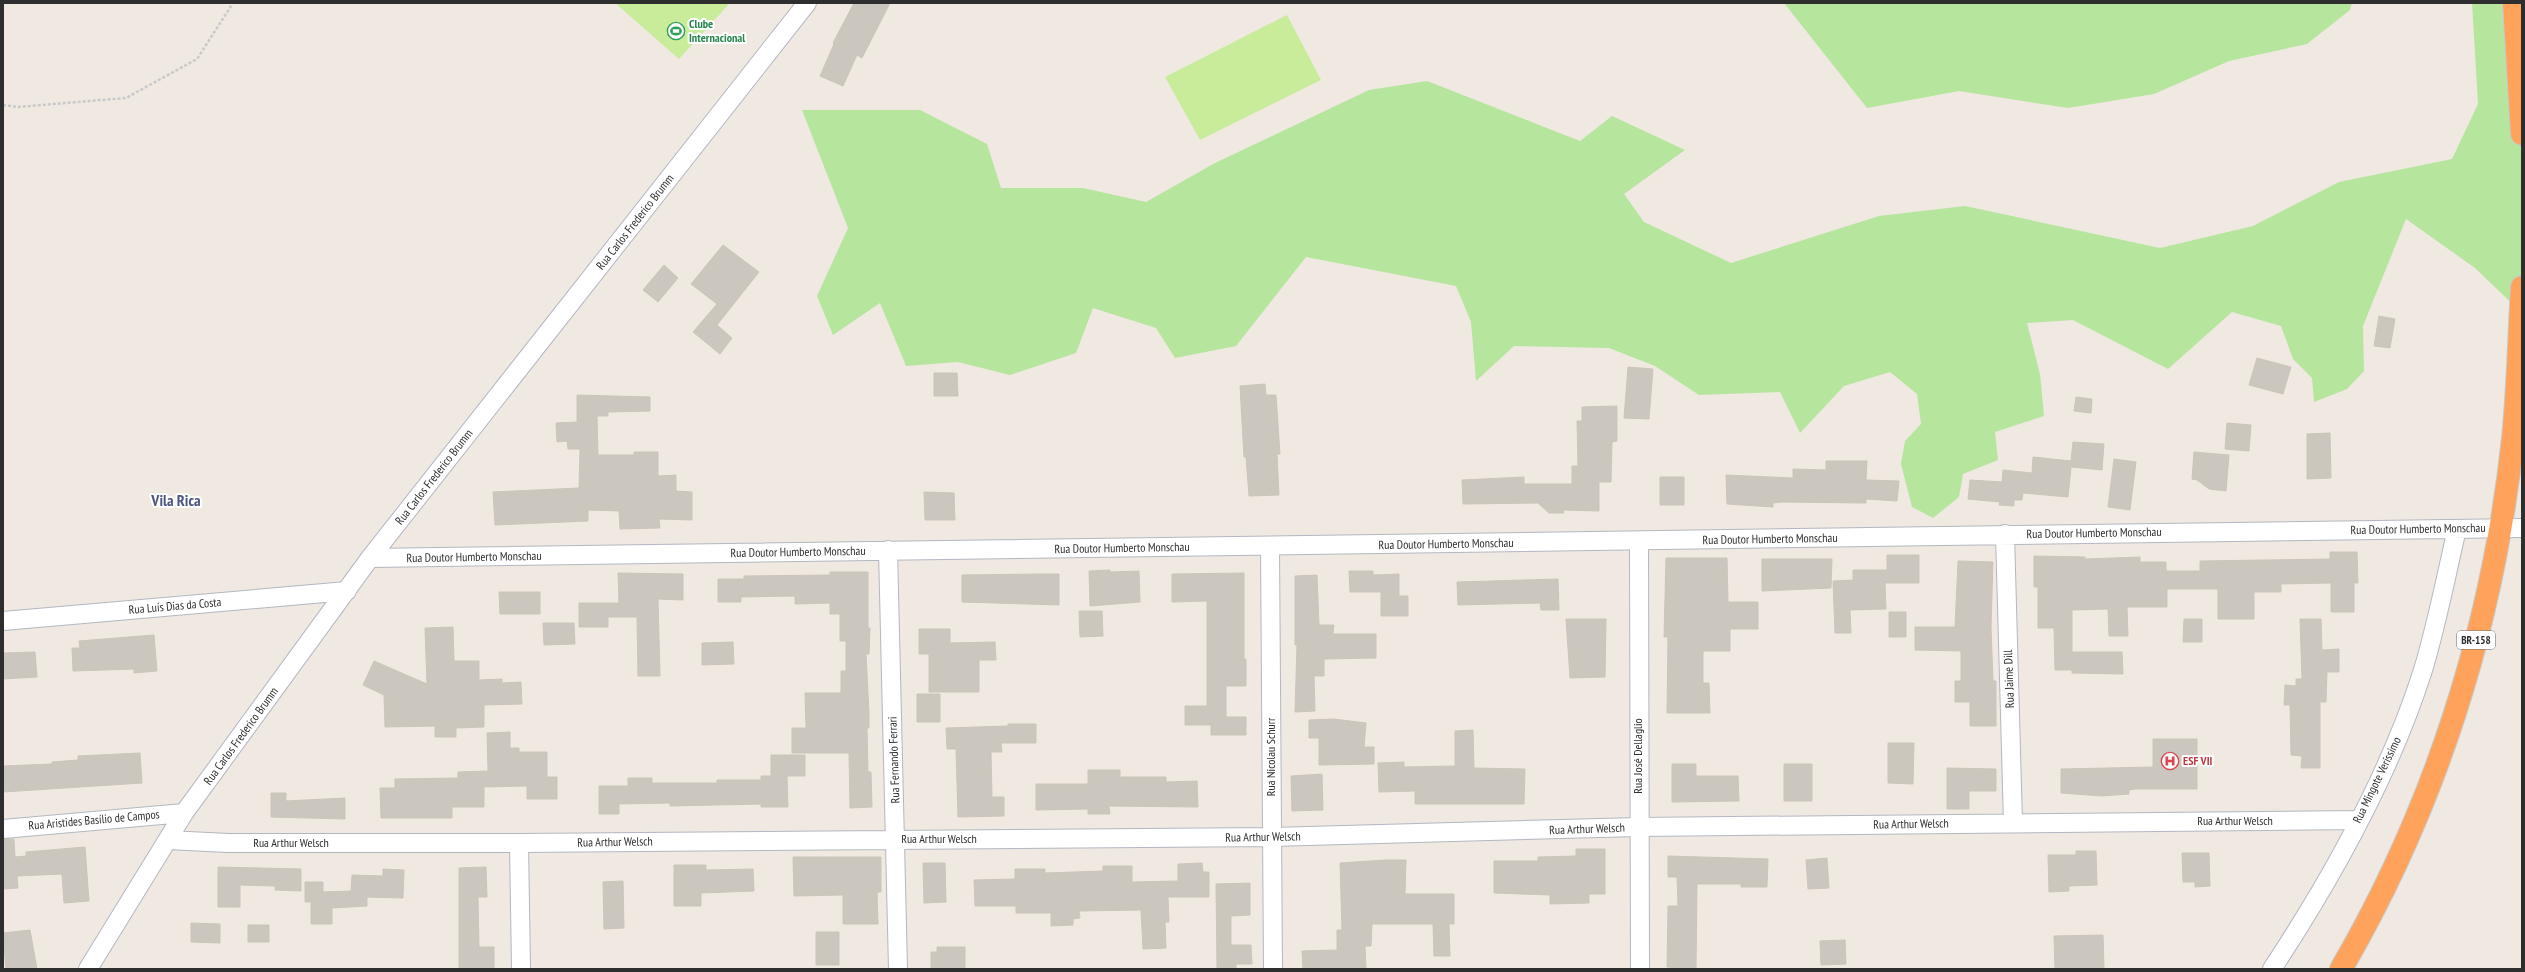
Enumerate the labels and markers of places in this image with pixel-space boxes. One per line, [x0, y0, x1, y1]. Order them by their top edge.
place label: Clube Internacional [689, 16, 745, 45]
sports icon: Clube Internacional [666, 21, 686, 41]
hospital icon: ESF VII [2160, 751, 2180, 771]
place label: ESF VII [2183, 753, 2213, 768]

